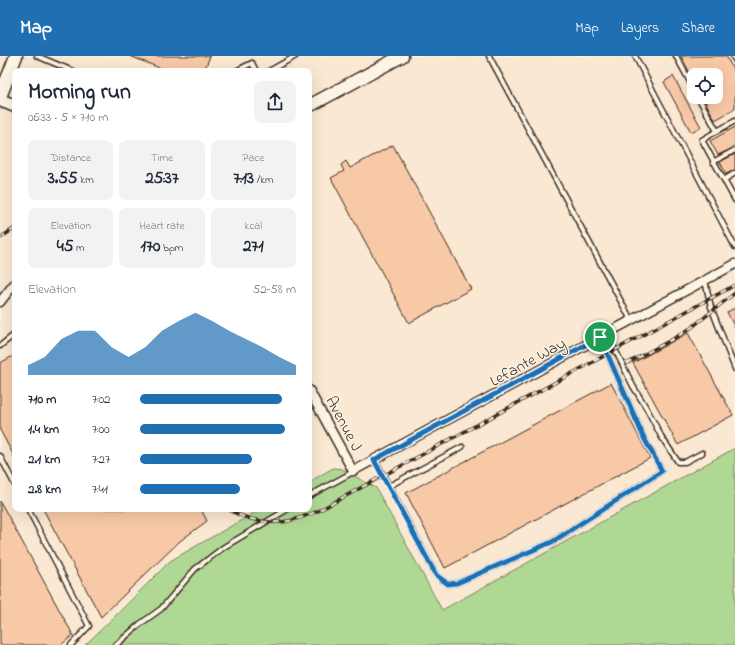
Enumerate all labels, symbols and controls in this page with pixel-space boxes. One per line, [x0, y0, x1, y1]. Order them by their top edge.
text: Map [20, 15, 52, 42]
text: Map [575, 18, 599, 39]
text: Layers [621, 18, 659, 39]
text: Share [681, 18, 715, 39]
map controls [687, 68, 723, 104]
button: locate [687, 68, 723, 104]
text: Morning run [28, 77, 131, 109]
button: share [254, 81, 296, 123]
text: 06:33 · 5 × 710 m [28, 108, 108, 127]
text: Distance [50, 150, 91, 166]
text: Time [151, 150, 173, 166]
text: Pace [243, 150, 264, 166]
text: 3.55 [48, 166, 78, 191]
text: 25:37 [145, 166, 179, 191]
text: 7:13 [233, 166, 254, 191]
text: km [78, 172, 94, 188]
text: /km [254, 172, 274, 188]
text: Elevation [50, 218, 91, 234]
text: Heart rate [139, 218, 185, 234]
text: kcal [245, 218, 262, 234]
text: 45 [57, 234, 73, 259]
text: 170 [141, 234, 160, 259]
text: 271 [243, 234, 264, 259]
text: m [73, 240, 85, 256]
text: bpm [160, 240, 183, 256]
text: Elevation [28, 280, 76, 299]
text: 52–58 m [253, 280, 296, 299]
pin [583, 320, 617, 354]
icon: arrive [589, 326, 611, 348]
street label: Lefante Way [486, 332, 570, 393]
text: 710 m [28, 390, 56, 409]
text: 7:02 [92, 390, 111, 409]
street label: Avenue J [319, 392, 368, 456]
text: 1.4 km [28, 420, 59, 439]
text: 7:00 [92, 420, 110, 439]
text: 2.1 km [28, 450, 60, 469]
text: 7:27 [92, 450, 110, 469]
text: 2.8 km [28, 480, 61, 499]
text: 7:41 [92, 480, 108, 499]

